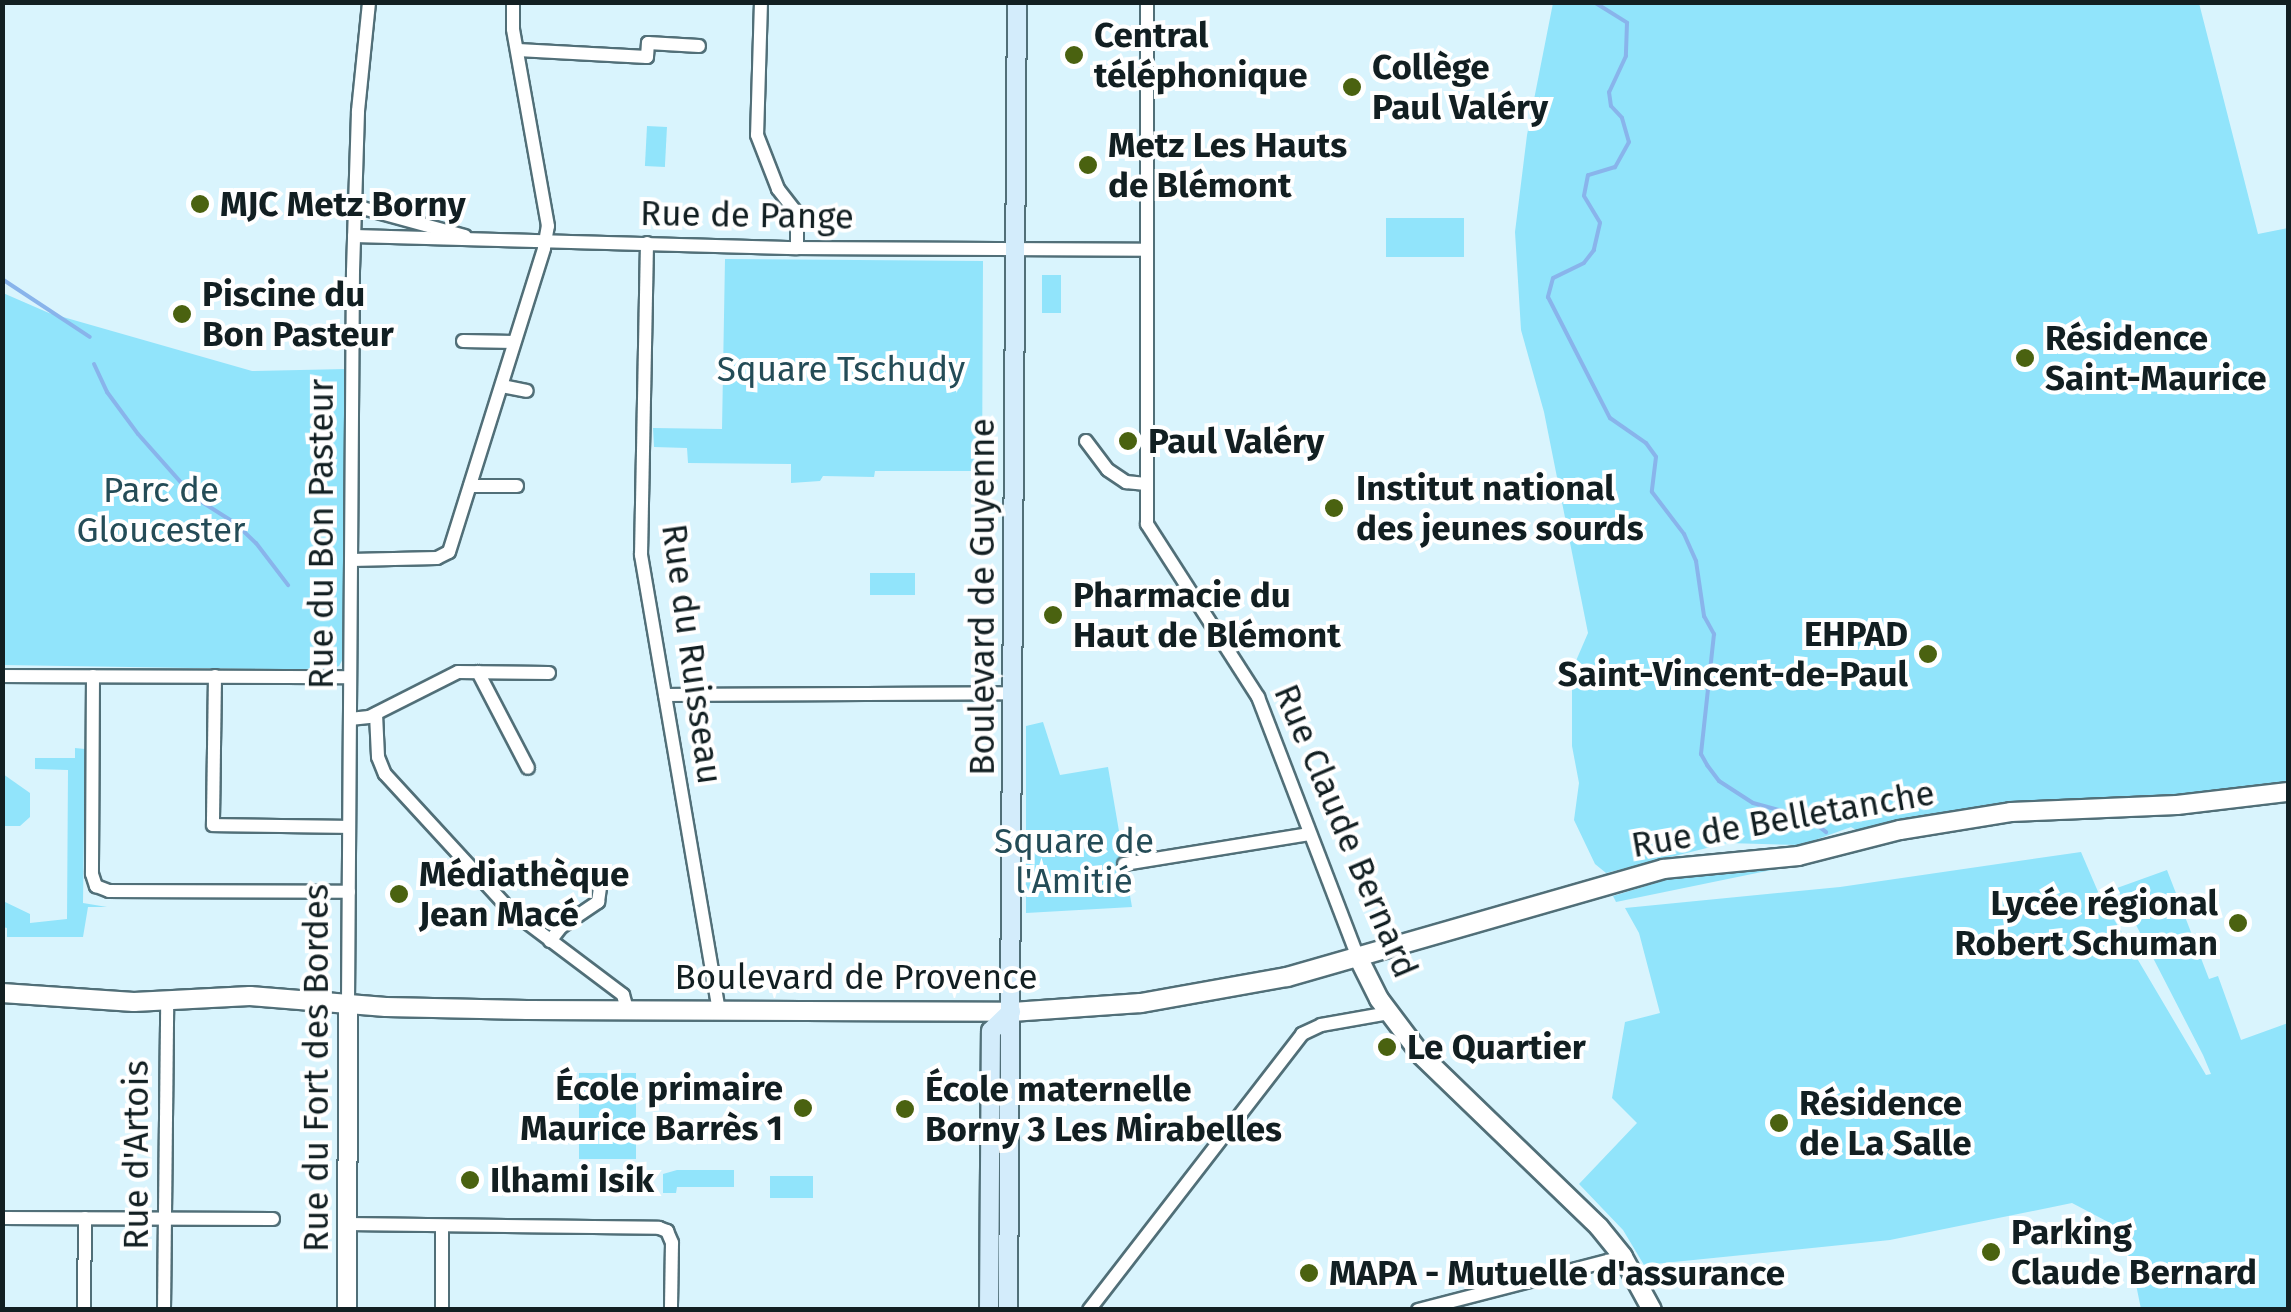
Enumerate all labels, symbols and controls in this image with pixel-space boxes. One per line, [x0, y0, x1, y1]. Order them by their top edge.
place label: Central téléphonique [1094, 14, 1308, 96]
marker: Central téléphonique [1063, 44, 1085, 66]
place label: Collège Paul Valéry [1372, 46, 1548, 128]
marker: Collège Paul Valéry [1341, 76, 1363, 98]
place label: Metz Les Hauts de Blémont [1108, 124, 1347, 206]
marker: Metz Les Hauts de Blémont [1077, 154, 1099, 176]
place label: MJC Metz Borny [220, 183, 466, 225]
street label: Rue de Pange [640, 192, 854, 238]
marker: MJC Metz Borny [189, 193, 211, 215]
place label: Piscine du Bon Pasteur [202, 273, 394, 355]
marker: Piscine du Bon Pasteur [171, 303, 193, 325]
place label: Résidence Saint-Maurice [2045, 317, 2267, 399]
marker: Résidence Saint-Maurice [2014, 347, 2036, 369]
park label: Square Tschudy [717, 348, 965, 390]
street label: Rue du Bon Pasteur [300, 379, 342, 689]
street label: Boulevard de Guyenne [961, 418, 1003, 776]
place label: Paul Valéry [1148, 420, 1324, 462]
marker: Paul Valéry [1117, 430, 1139, 452]
place label: Institut national des jeunes sourds [1356, 467, 1644, 549]
park label: Parc de Gloucester [76, 469, 246, 551]
marker: Institut national des jeunes sourds [1321, 495, 1347, 521]
street label: Rue du Ruisseau [653, 521, 731, 787]
place label: Pharmacie du Haut de Blémont [1073, 574, 1341, 656]
marker: Pharmacie du Haut de Blémont [1042, 604, 1064, 626]
place label: EHPAD Saint-Vincent-de-Paul [1558, 613, 1908, 695]
marker: EHPAD Saint-Vincent-de-Paul [1917, 643, 1939, 665]
street label: Rue Claude Bernard [1265, 678, 1427, 984]
street label: Rue de Belletanche [1628, 772, 1938, 866]
park label: Square de l'Amitié [994, 820, 1154, 902]
place label: Médiathèque Jean Macé [419, 853, 629, 935]
place label: Lycée régional Robert Schuman [1954, 882, 2218, 964]
marker: Médiathèque Jean Macé [388, 883, 410, 905]
street label: Rue du Fort des Bordes [295, 884, 337, 1252]
marker: Lycée régional Robert Schuman [2227, 912, 2249, 934]
street label: Boulevard de Provence [675, 956, 1037, 998]
place label: Le Quartier [1407, 1026, 1586, 1068]
marker: Le Quartier [1376, 1036, 1398, 1058]
street label: Rue d'Artois [115, 1060, 157, 1250]
place label: École primaire Maurice Barrès 1 [520, 1067, 783, 1149]
place label: École maternelle Borny 3 Les Mirabelles [925, 1068, 1282, 1150]
place label: Résidence de La Salle [1799, 1082, 1971, 1164]
marker: École primaire Maurice Barrès 1 [792, 1097, 814, 1119]
marker: École maternelle Borny 3 Les Mirabelles [894, 1098, 916, 1120]
marker: Résidence de La Salle [1768, 1112, 1790, 1134]
place label: Ilhami Isik [490, 1159, 654, 1201]
marker: Ilhami Isik [459, 1169, 481, 1191]
place label: Parking Claude Bernard [2011, 1211, 2257, 1293]
marker: Parking Claude Bernard [1980, 1241, 2002, 1263]
place label: MAPA - Mutuelle d'assurance [1329, 1252, 1785, 1294]
marker: MAPA - Mutuelle d'assurance [1298, 1262, 1320, 1284]

